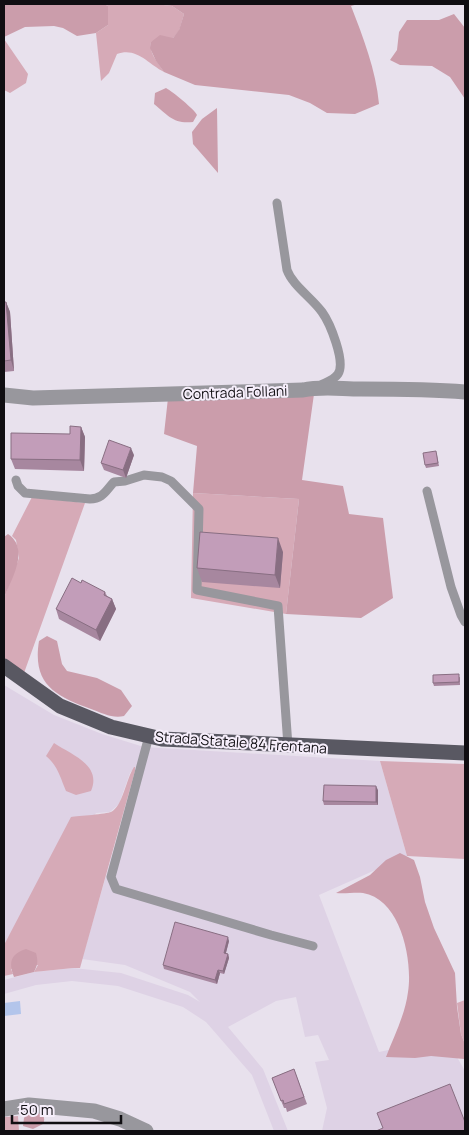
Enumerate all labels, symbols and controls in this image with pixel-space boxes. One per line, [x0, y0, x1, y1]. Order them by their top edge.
street label: Contrada Follani [182, 381, 288, 403]
street label: Strada Statale 84 Frentana [154, 727, 328, 757]
scale bar [12, 1092, 121, 1124]
text: 50 m [20, 1099, 54, 1120]

